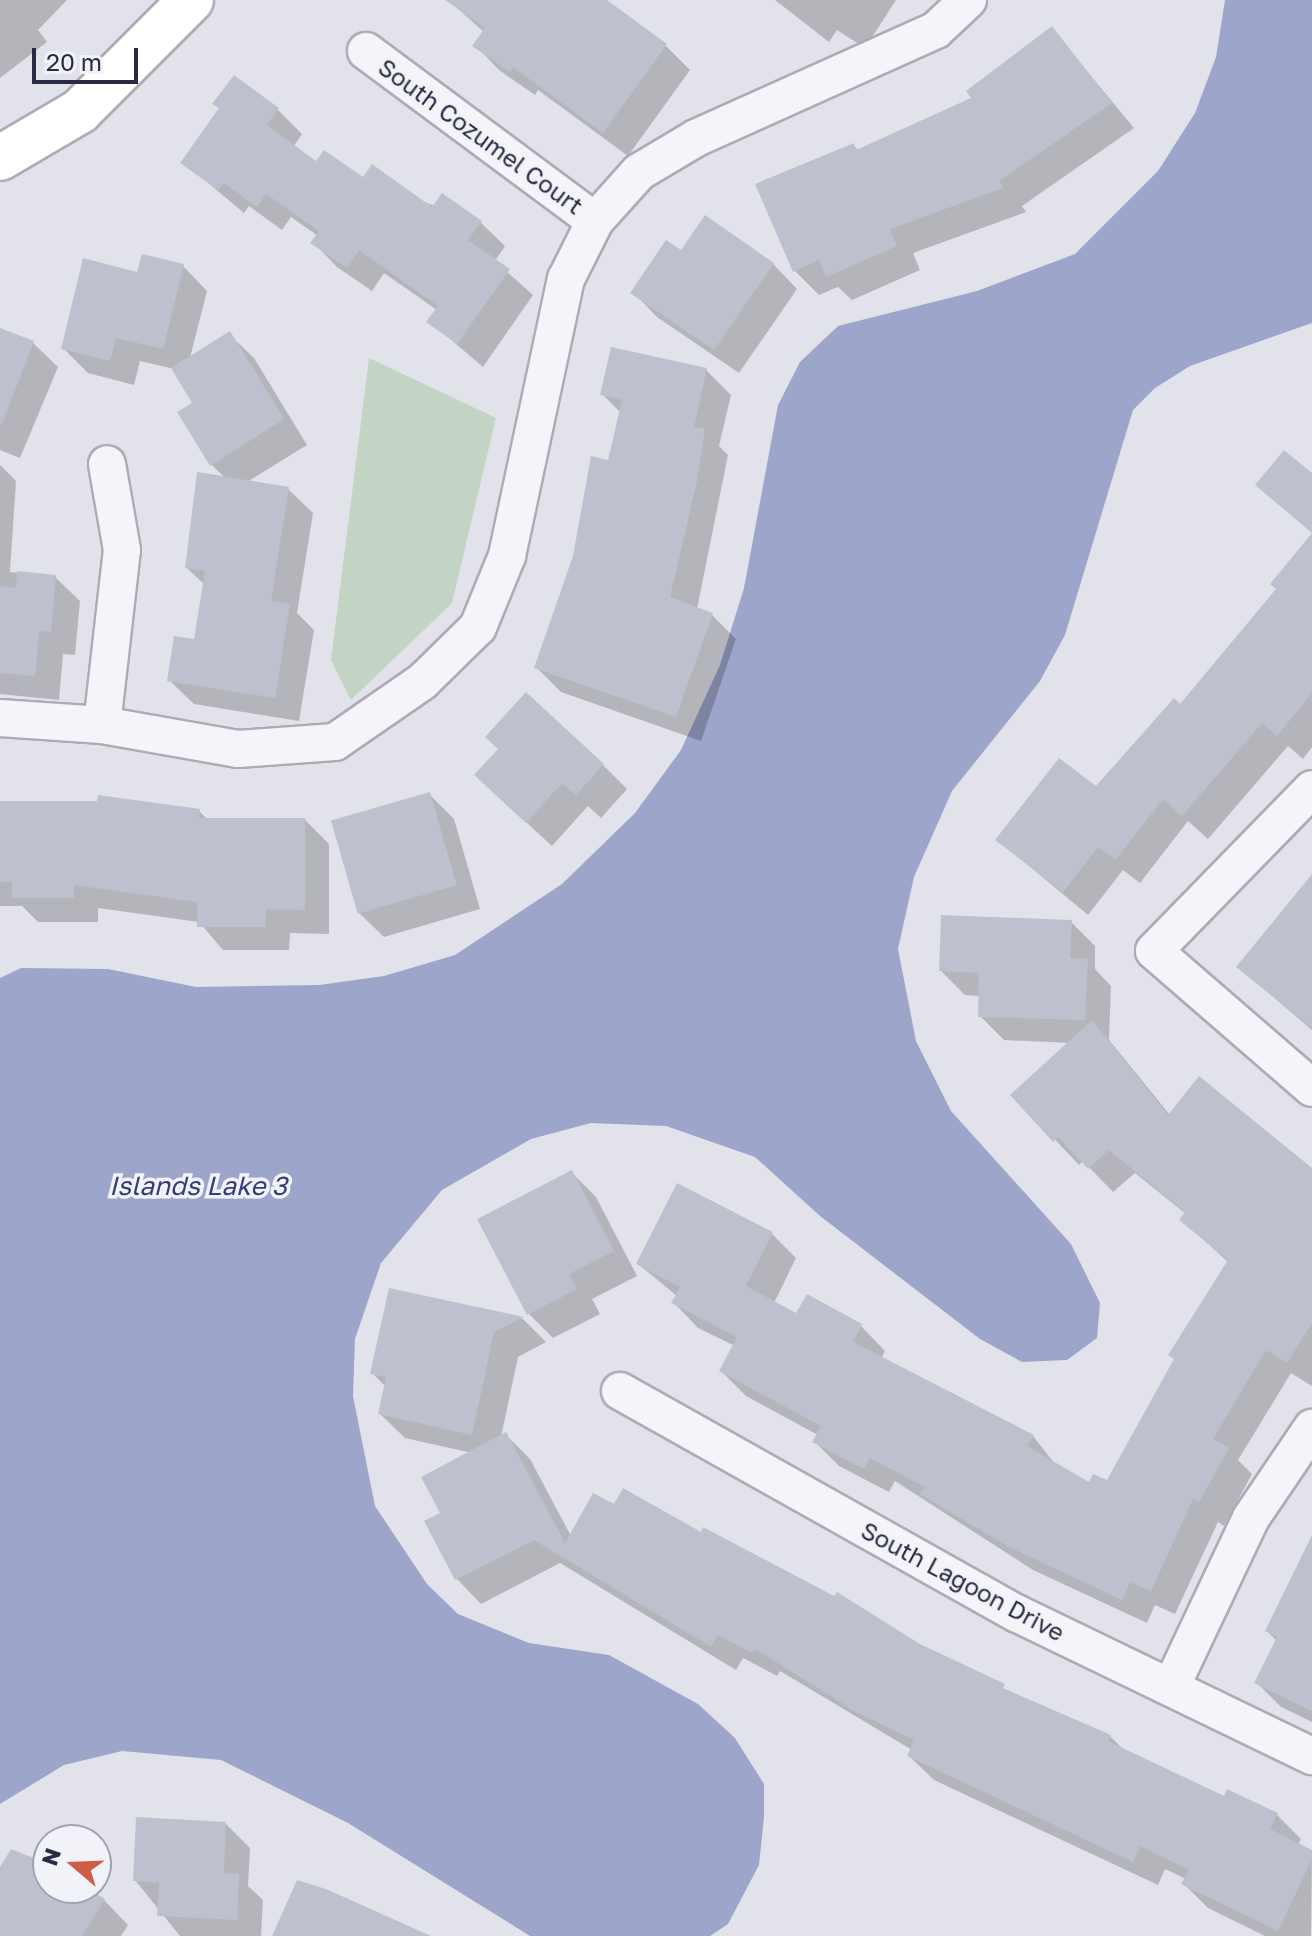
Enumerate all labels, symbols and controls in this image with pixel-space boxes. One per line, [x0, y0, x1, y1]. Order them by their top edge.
scale bar [36, 32, 142, 82]
text: 20 m [46, 47, 102, 76]
street label: South Cozumel Court [373, 52, 589, 220]
water label: Islands Lake 3 [109, 1170, 287, 1202]
street label: South Lagoon Drive [857, 1515, 1069, 1647]
north arrow [32, 1824, 112, 1904]
text: N [35, 1844, 66, 1869]

